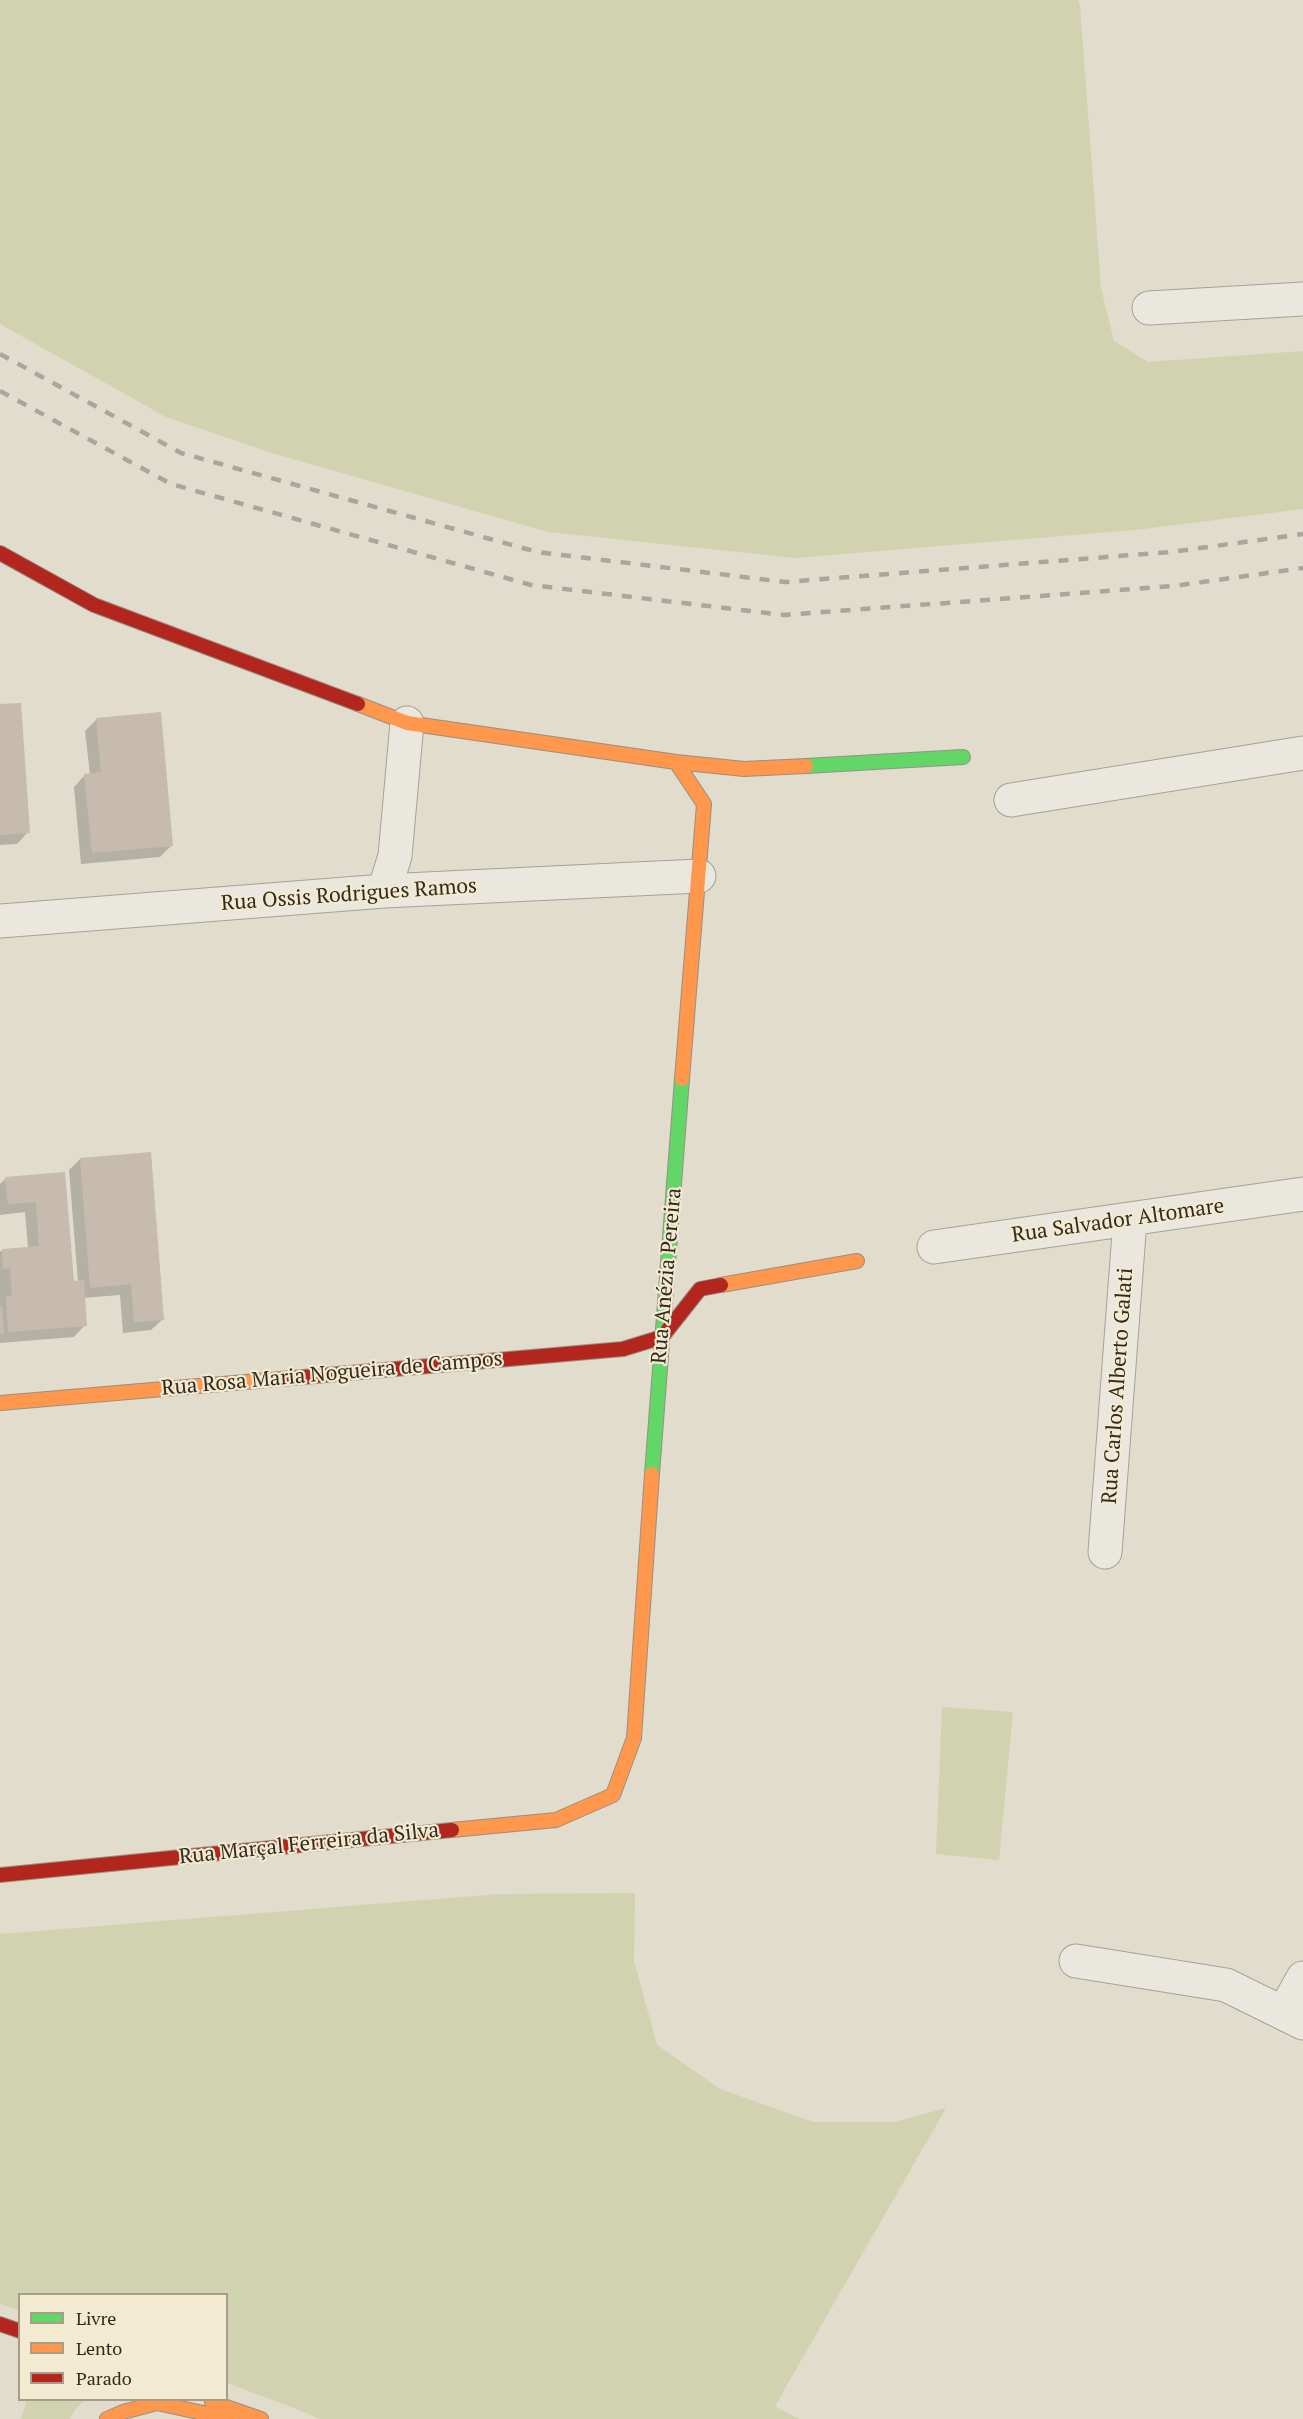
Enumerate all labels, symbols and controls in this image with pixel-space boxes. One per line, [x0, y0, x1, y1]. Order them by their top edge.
street label: Rua Ossis Rodrigues Ramos [220, 873, 478, 917]
street label: Rua Anézia Pereira [647, 1187, 687, 1365]
street label: Rua Salvador Altomare [1010, 1194, 1226, 1248]
street label: Rua Carlos Alberto Galati [1097, 1267, 1139, 1505]
street label: Rua Rosa Maria Nogueira de Campos [160, 1347, 504, 1401]
street label: Rua Marçal Ferreira da Silva [178, 1818, 440, 1870]
legend [18, 2293, 228, 2401]
text: Livre [76, 2306, 116, 2330]
text: Lento [76, 2336, 122, 2360]
text: Parado [76, 2366, 132, 2390]

